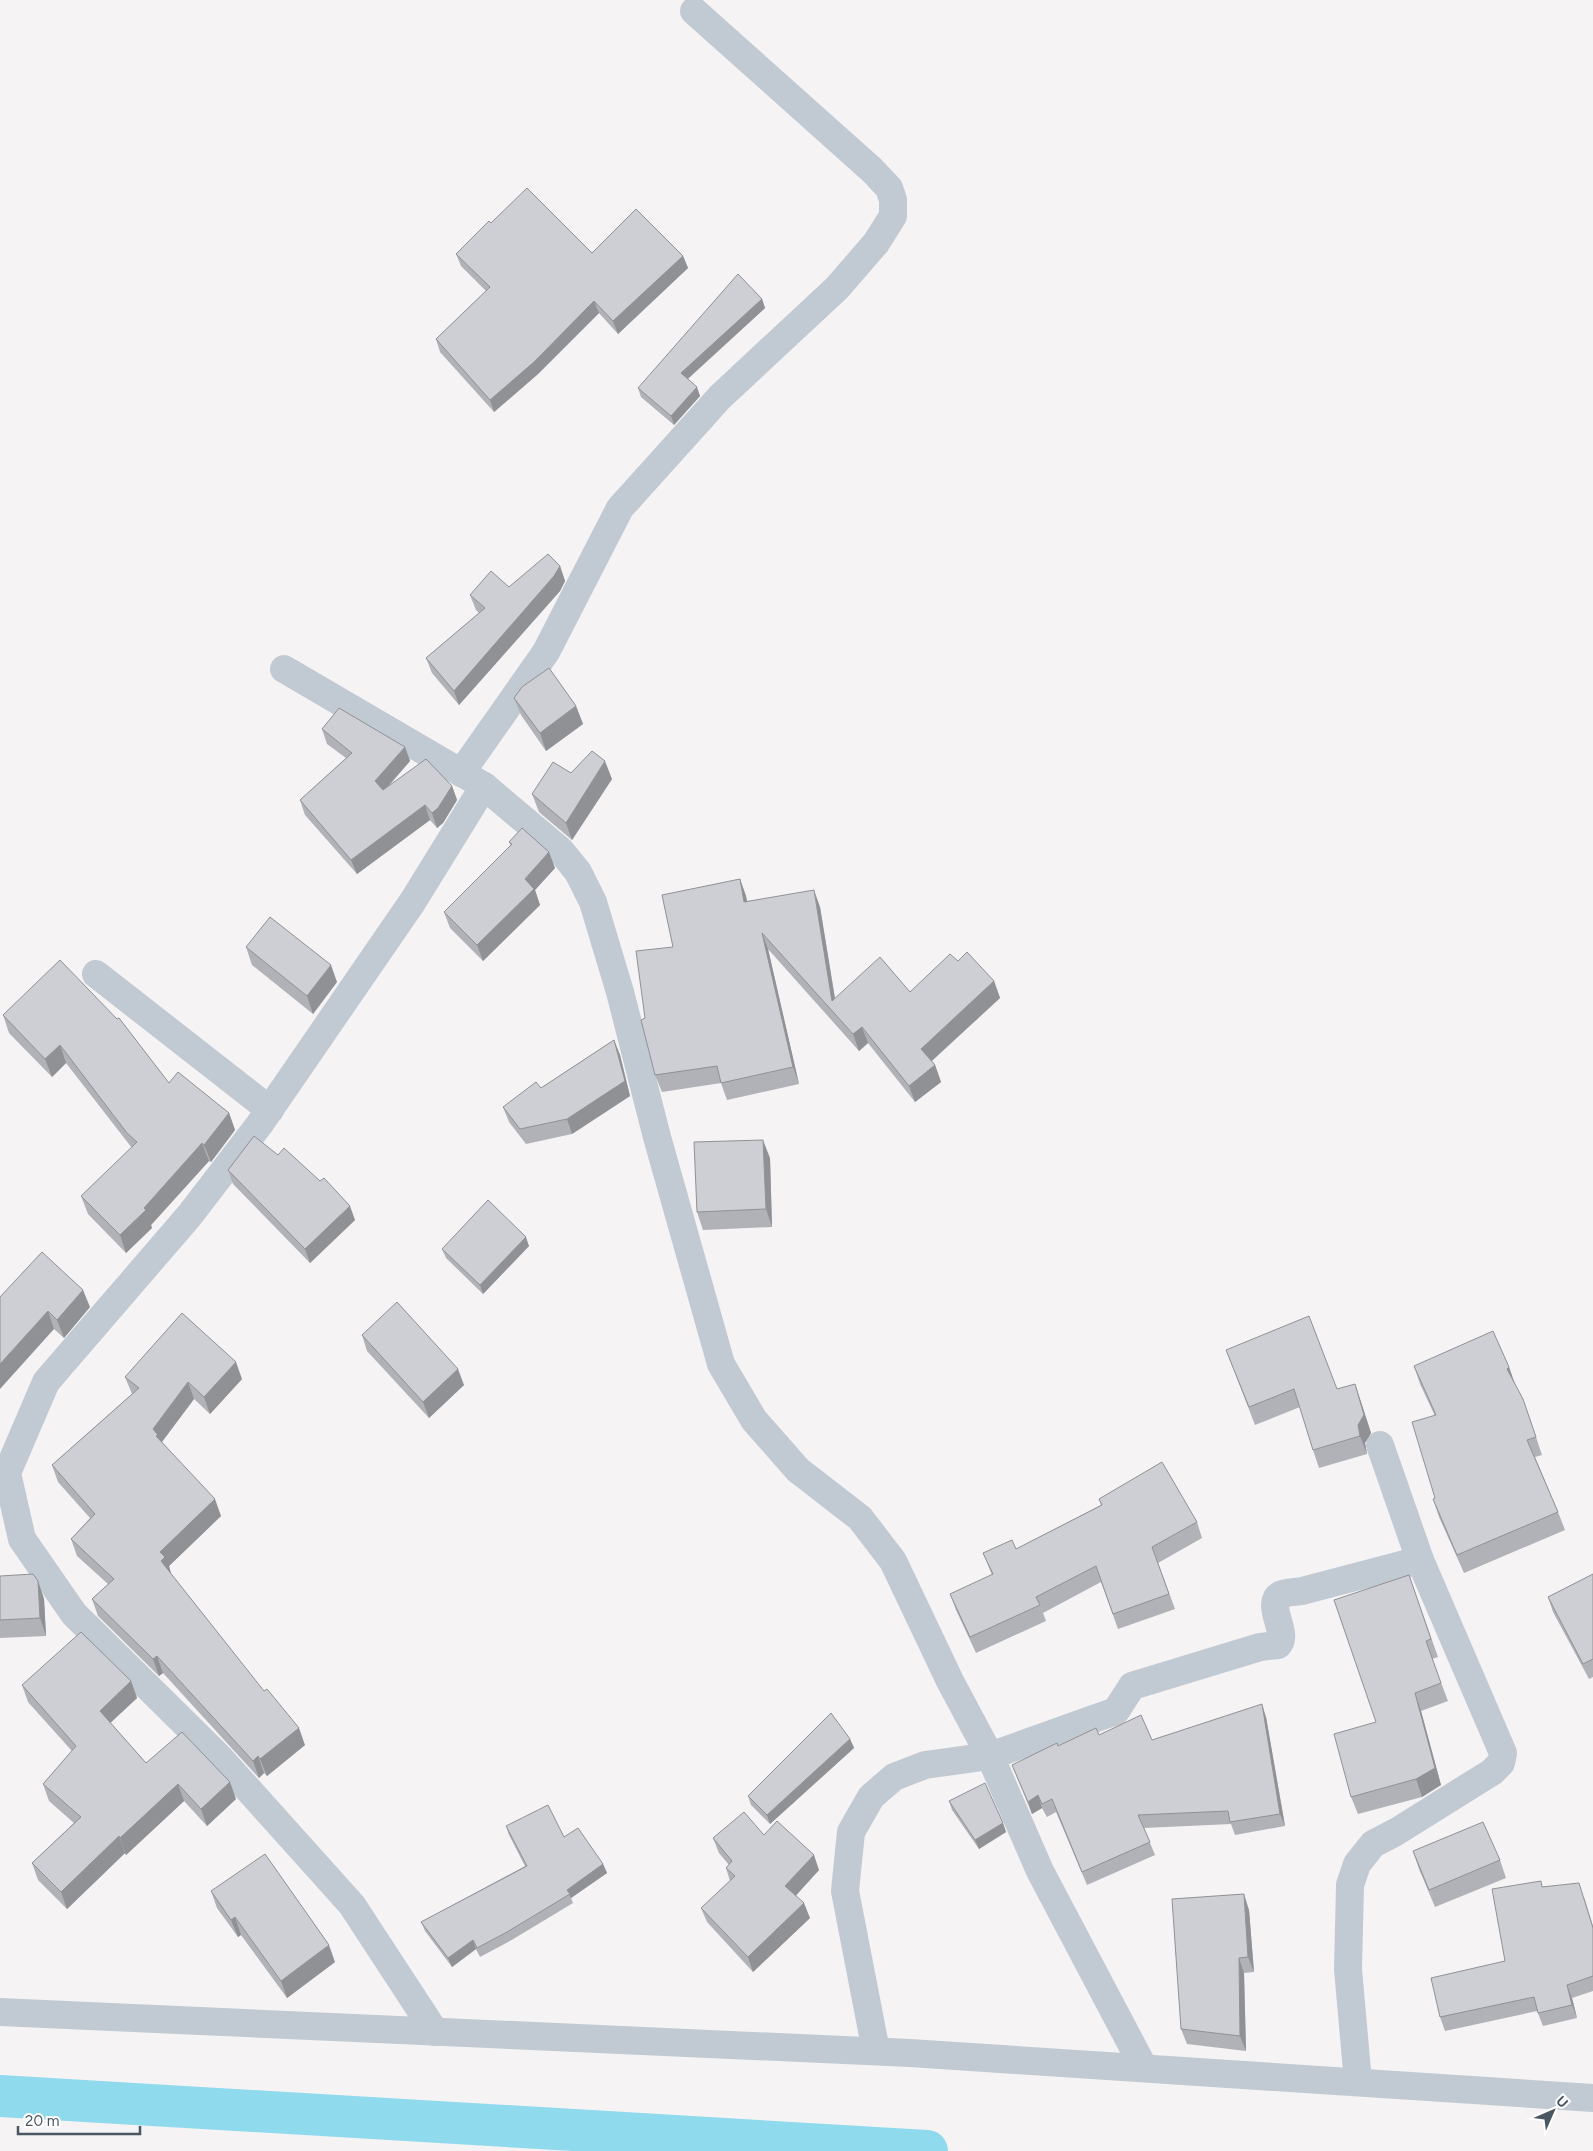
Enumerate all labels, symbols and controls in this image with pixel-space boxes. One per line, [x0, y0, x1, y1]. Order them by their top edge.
north arrow [1528, 2086, 1578, 2136]
text: U [1552, 2093, 1571, 2112]
scale bar [18, 2104, 140, 2136]
text: 20 m [25, 2112, 59, 2130]

